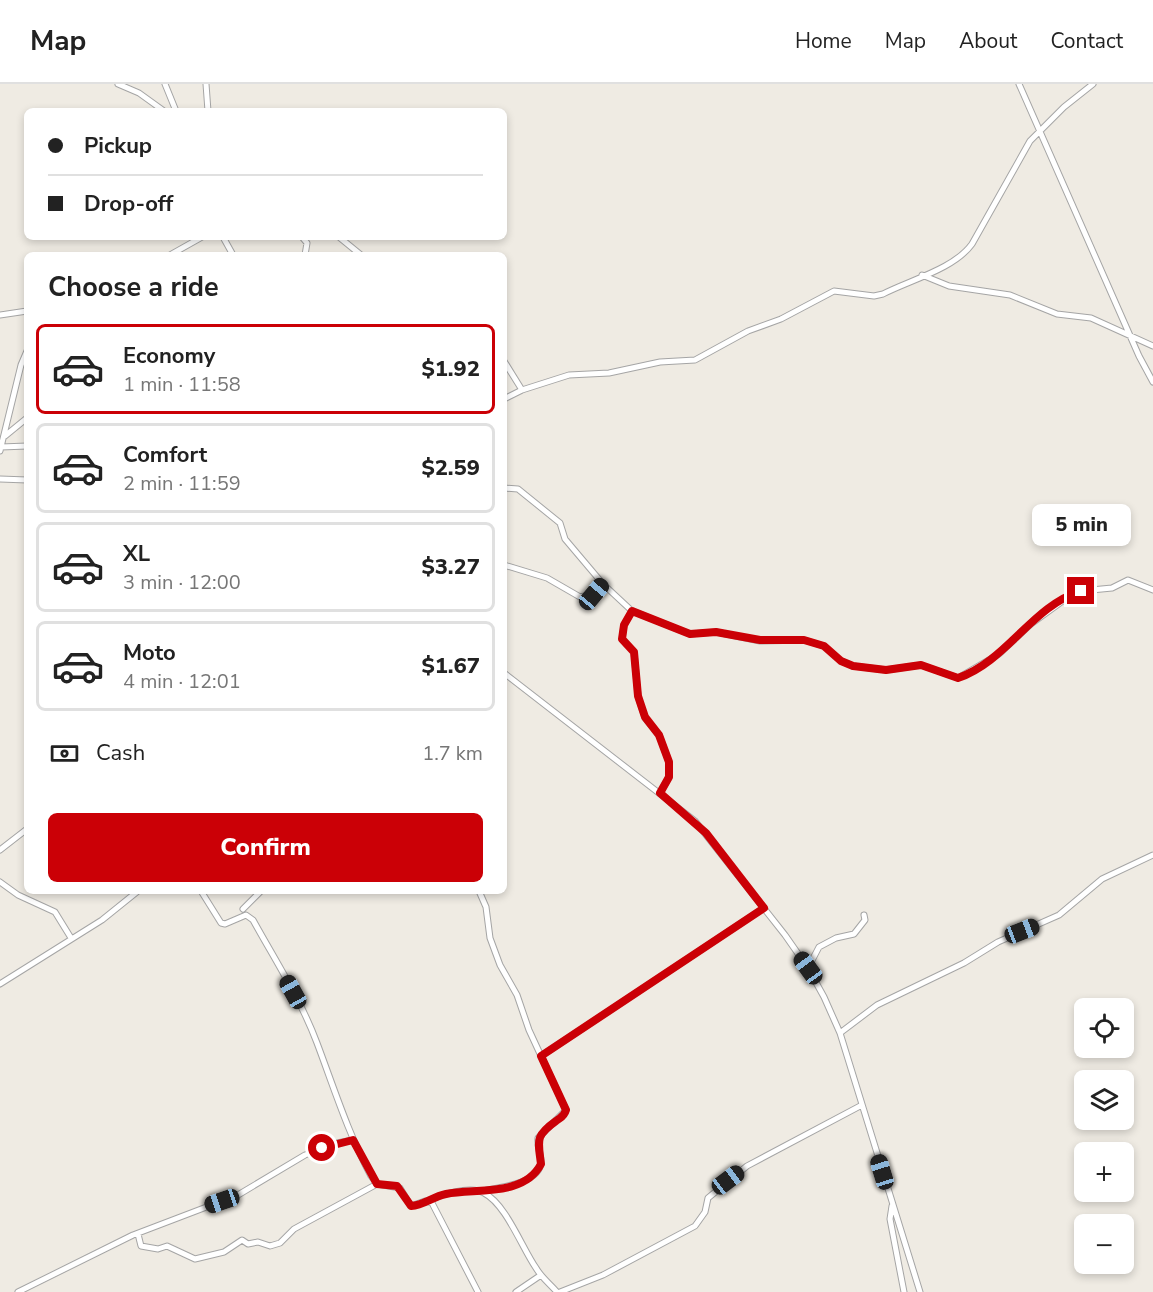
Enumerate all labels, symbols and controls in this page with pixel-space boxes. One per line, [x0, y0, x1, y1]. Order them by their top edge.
text: Map [30, 22, 86, 60]
text: Home [795, 27, 852, 55]
text: Map [885, 27, 926, 55]
text: About [959, 27, 1017, 55]
text: Contact [1050, 27, 1123, 55]
text: Pickup [84, 131, 152, 161]
text: Drop-off [84, 189, 173, 219]
text: Choose a ride [48, 269, 219, 306]
text: Economy [123, 341, 215, 371]
icon: car [51, 342, 105, 396]
text: $1.92 [421, 354, 480, 384]
text: 1 min · 11:58 [123, 371, 241, 398]
text: Comfort [123, 440, 207, 470]
icon: car [51, 441, 105, 495]
text: $2.59 [421, 453, 480, 483]
text: 2 min · 11:59 [123, 470, 241, 497]
callout: 5 min [1032, 504, 1130, 546]
text: 5 min [1055, 511, 1108, 538]
text: XL [123, 539, 150, 569]
icon: car [51, 540, 105, 594]
text: $3.27 [421, 552, 480, 582]
text: 3 min · 12:00 [123, 569, 241, 596]
car [576, 574, 612, 614]
route end [1067, 577, 1094, 604]
text: Moto [123, 638, 176, 668]
icon: car [51, 639, 105, 693]
text: $1.67 [421, 651, 480, 681]
text: 4 min · 12:01 [123, 668, 241, 695]
icon: cash [48, 737, 81, 770]
text: Cash [96, 738, 145, 768]
text: 1.7 km [422, 740, 483, 767]
button: Confirm [48, 813, 483, 882]
car [1002, 916, 1042, 946]
car [790, 948, 826, 988]
car [276, 972, 310, 1012]
map controls [1074, 998, 1134, 1274]
button: locate [1074, 998, 1134, 1058]
button: layers [1074, 1070, 1134, 1130]
route start [308, 1134, 335, 1161]
button: + [1074, 1142, 1134, 1202]
car [868, 1152, 896, 1192]
car [708, 1162, 748, 1198]
car [202, 1187, 242, 1215]
button: − [1074, 1214, 1134, 1274]

